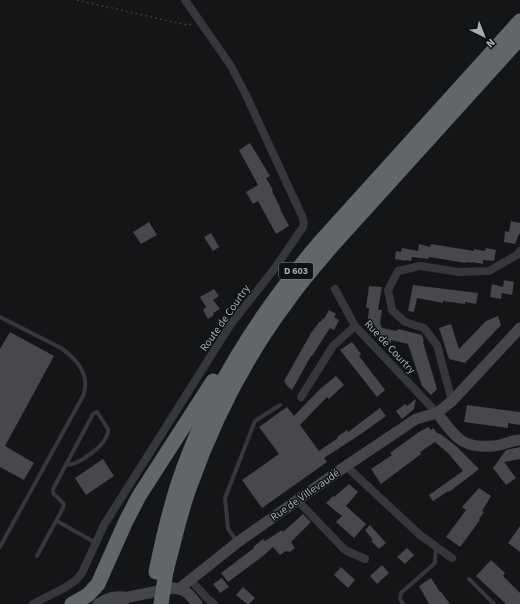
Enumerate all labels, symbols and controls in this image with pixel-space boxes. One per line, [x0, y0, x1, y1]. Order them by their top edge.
north arrow [464, 16, 504, 56]
text: N [483, 35, 498, 51]
road number: D 603 [279, 263, 313, 279]
street label: Route de Courtry [196, 282, 254, 354]
street label: Rue de Courtry [361, 317, 419, 377]
street label: Rue de Villevaudé [267, 465, 343, 524]

